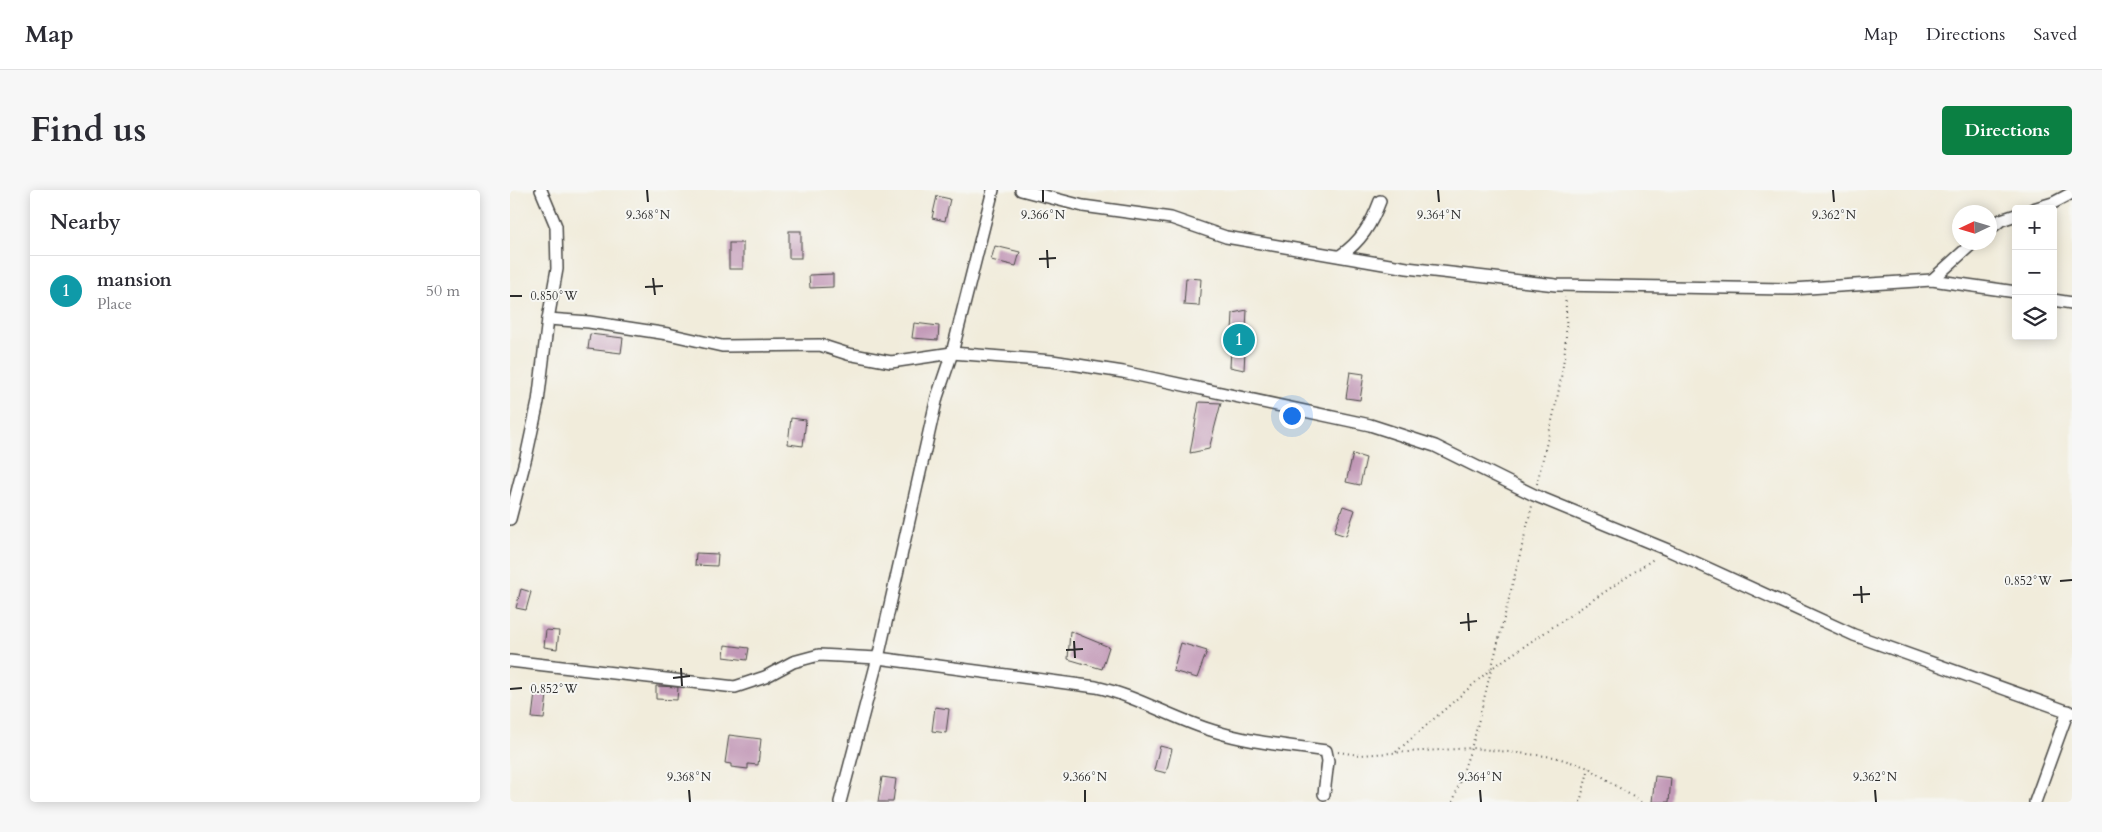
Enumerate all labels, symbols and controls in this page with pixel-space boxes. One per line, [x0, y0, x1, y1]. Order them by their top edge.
text: Map [25, 18, 74, 51]
text: Map [1864, 22, 1898, 47]
text: Directions [1926, 22, 2005, 47]
text: Saved [2033, 22, 2077, 47]
text: Find us [30, 106, 146, 154]
button: Directions [1942, 106, 2072, 155]
north arrow [1952, 205, 1997, 250]
map controls [2012, 205, 2057, 340]
button: + [2012, 205, 2057, 250]
text: 9.368°N [626, 207, 671, 223]
text: 9.366°N [1021, 207, 1066, 223]
text: 9.364°N [1417, 207, 1462, 223]
text: 9.362°N [1812, 207, 1857, 223]
text: Nearby [50, 208, 121, 237]
button: − [2012, 250, 2057, 295]
text: mansion [97, 267, 172, 293]
text: 1 [62, 280, 70, 302]
text: 50 m [426, 280, 460, 302]
text: 0.850°W [530, 288, 578, 304]
text: Place [97, 293, 132, 315]
button: layers [2012, 295, 2057, 340]
pin: 1 [1223, 321, 1255, 359]
your location [1279, 403, 1305, 429]
text: 0.852°W [2004, 573, 2052, 589]
text: 0.852°W [530, 681, 578, 697]
text: 9.368°N [667, 769, 712, 785]
text: 9.366°N [1063, 769, 1108, 785]
text: 9.364°N [1458, 769, 1503, 785]
text: 9.362°N [1853, 769, 1898, 785]

